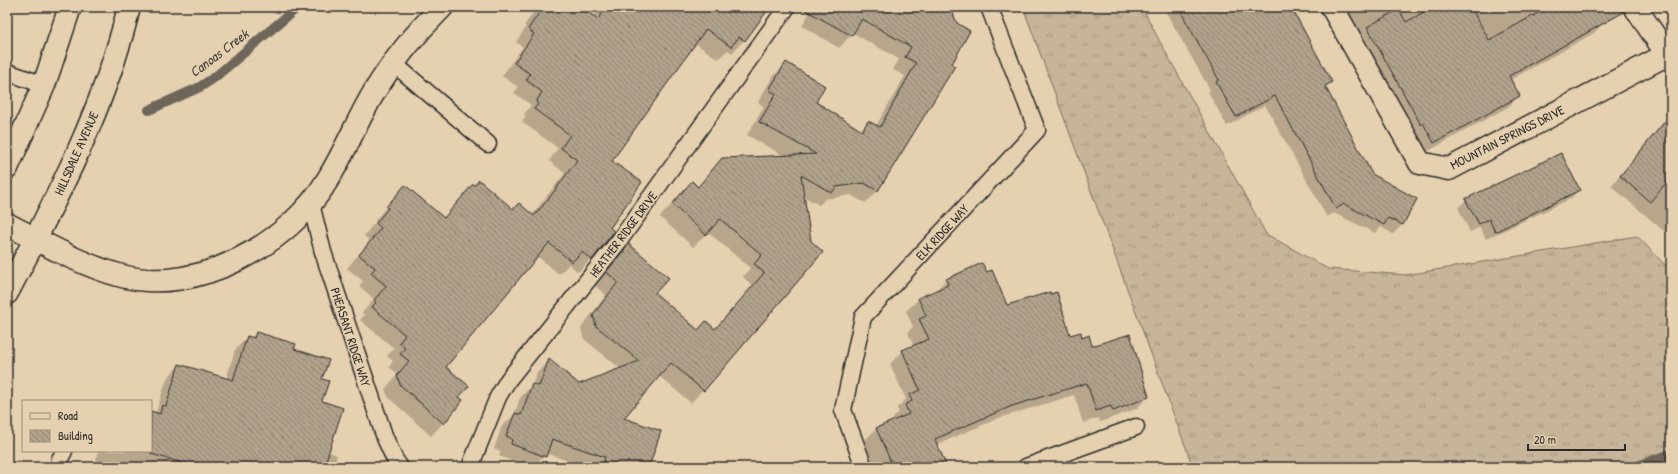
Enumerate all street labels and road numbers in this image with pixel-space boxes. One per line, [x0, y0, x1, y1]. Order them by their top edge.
street label: MOUNTAIN SPRINGS DRIVE [1447, 100, 1567, 174]
street label: HILLSDALE AVENUE [49, 108, 103, 198]
street label: HEATHER RIDGE DRIVE [585, 187, 661, 281]
street label: ELK RIDGE WAY [911, 200, 973, 264]
street label: PHEASANT RIDGE WAY [327, 285, 376, 389]

